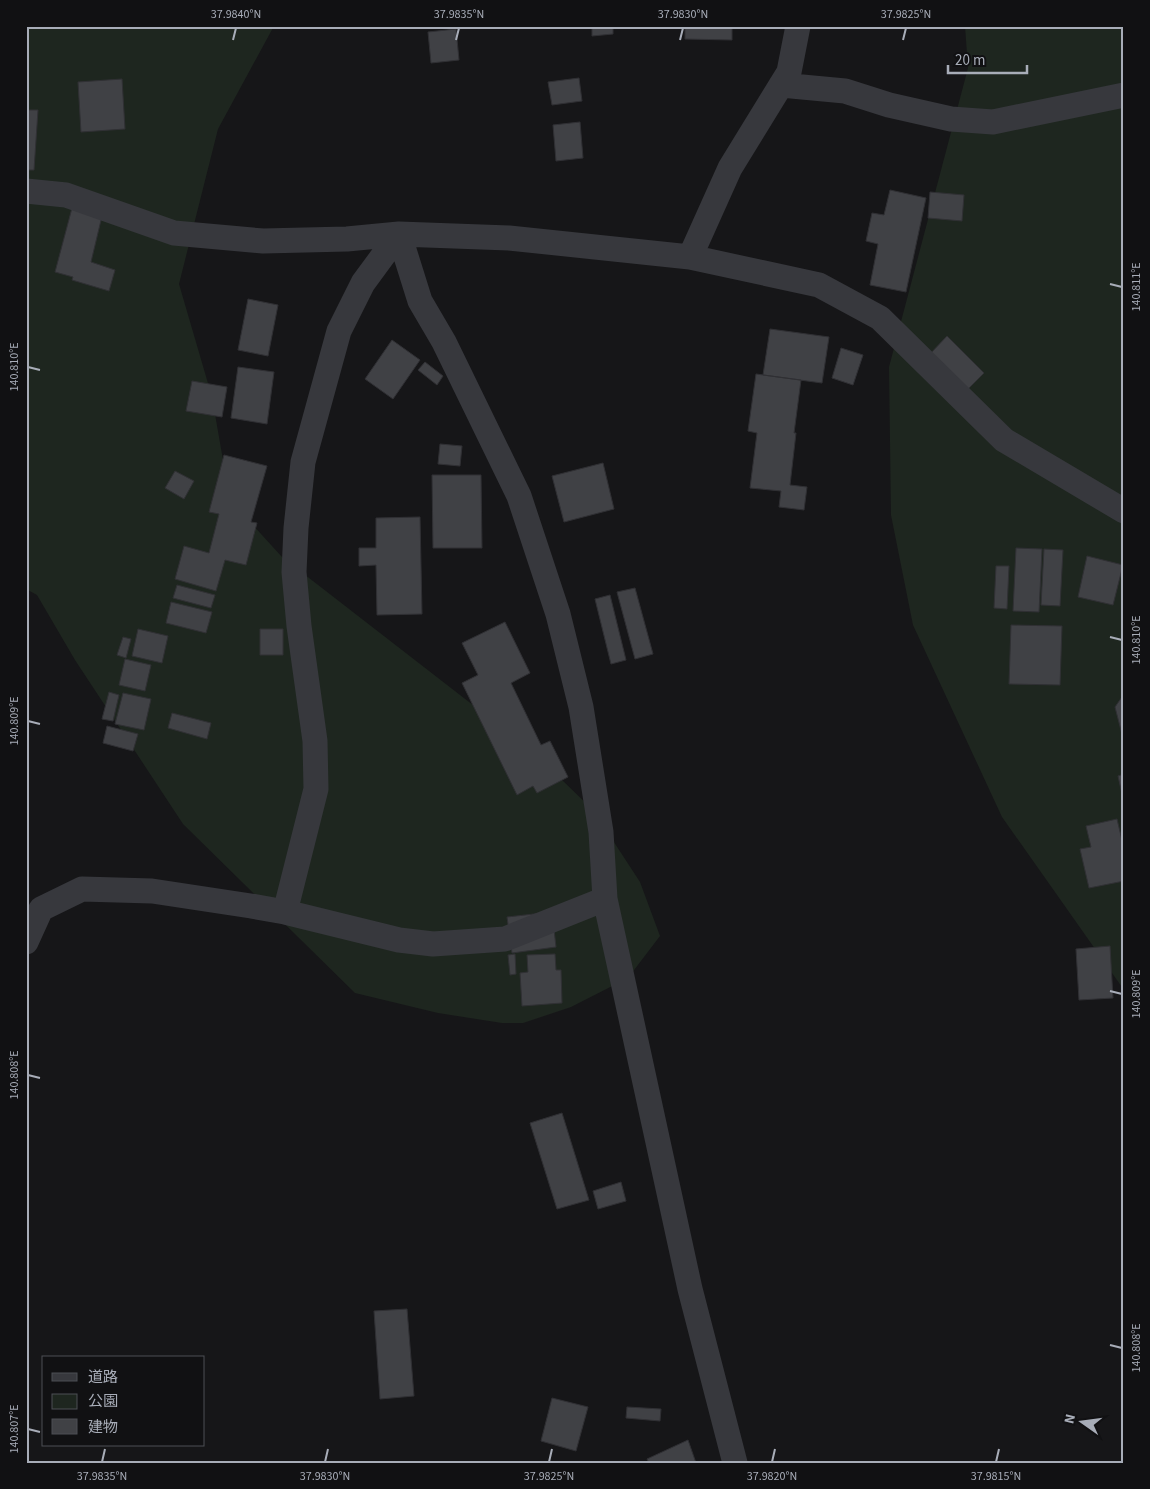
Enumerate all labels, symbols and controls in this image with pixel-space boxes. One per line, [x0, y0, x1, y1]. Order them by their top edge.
text: 37.9840°N [211, 6, 261, 23]
text: 37.9835°N [434, 6, 484, 23]
text: 37.9830°N [658, 6, 708, 23]
text: 37.9825°N [881, 6, 931, 23]
scale bar [948, 42, 1026, 74]
text: 20 m [955, 50, 985, 71]
text: 140.811°E [1128, 262, 1145, 312]
text: 140.810°E [6, 342, 23, 392]
text: 140.810°E [1128, 615, 1145, 665]
text: 140.809°E [6, 696, 23, 746]
text: 140.809°E [1128, 969, 1145, 1019]
text: 140.808°E [6, 1050, 23, 1100]
text: 140.808°E [1128, 1323, 1145, 1373]
legend [42, 1356, 205, 1446]
text: 道路 [88, 1367, 118, 1388]
text: 公園 [88, 1391, 118, 1412]
north arrow [1058, 1396, 1108, 1446]
text: 140.807°E [6, 1404, 23, 1454]
text: N [1060, 1412, 1081, 1426]
text: 建物 [88, 1417, 118, 1438]
text: 37.9835°N [77, 1468, 127, 1485]
text: 37.9830°N [300, 1468, 350, 1485]
text: 37.9825°N [524, 1468, 574, 1485]
text: 37.9820°N [747, 1468, 797, 1485]
text: 37.9815°N [971, 1468, 1021, 1485]

